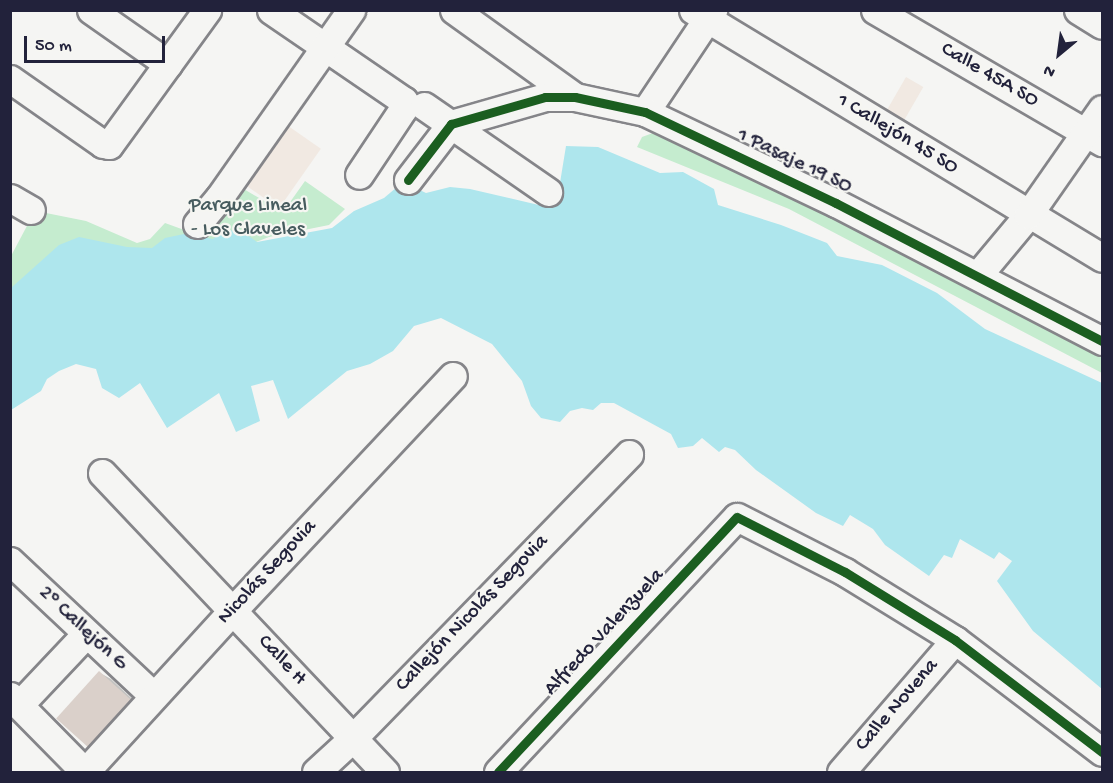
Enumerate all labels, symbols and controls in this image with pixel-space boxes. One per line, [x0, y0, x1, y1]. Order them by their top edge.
scale bar [27, 24, 168, 62]
north arrow [1029, 24, 1089, 84]
text: 50 m [35, 36, 72, 57]
street label: Calle 45A SO [936, 38, 1042, 114]
text: N [1041, 59, 1059, 81]
street label: 1 Callejón 45 SO [832, 89, 962, 181]
street label: 1 Pasaje 19 SO [733, 123, 855, 201]
park label: Parque Lineal - Los Claveles [189, 194, 307, 244]
street label: Nicolás Segovia [213, 515, 323, 631]
street label: Callejón Nicolás Segovia [391, 530, 555, 698]
street label: Alfredo Valenzuela [540, 564, 670, 702]
street label: 2º Callejón G [32, 581, 132, 677]
street label: Calle H [251, 630, 311, 692]
street label: Calle Novena [851, 655, 945, 757]

